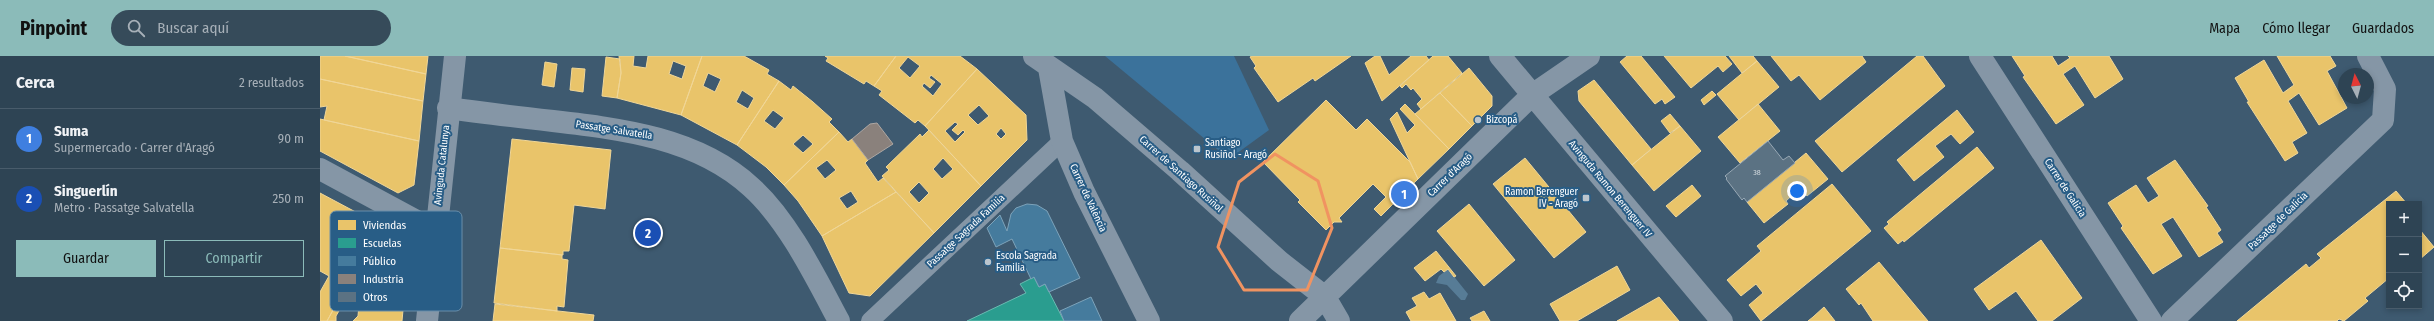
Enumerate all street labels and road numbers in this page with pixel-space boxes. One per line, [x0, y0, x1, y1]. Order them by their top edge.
street label: Passatge Salvatella [575, 118, 653, 142]
street label: Avinguda Catalunya [432, 124, 452, 205]
street label: Carrer de Santiago Rusiñol [1137, 133, 1226, 215]
street label: Avinguda Ramon Berenguer IV [1566, 138, 1655, 241]
street label: Carrer d'Aragó [1425, 151, 1475, 199]
street label: Carrer de Galicia [2042, 156, 2088, 220]
street label: Carrer de València [1067, 162, 1109, 234]
street label: Passatge de Galícia [2245, 189, 2310, 252]
street label: Passatge Sagrada Familia [925, 192, 1007, 270]

